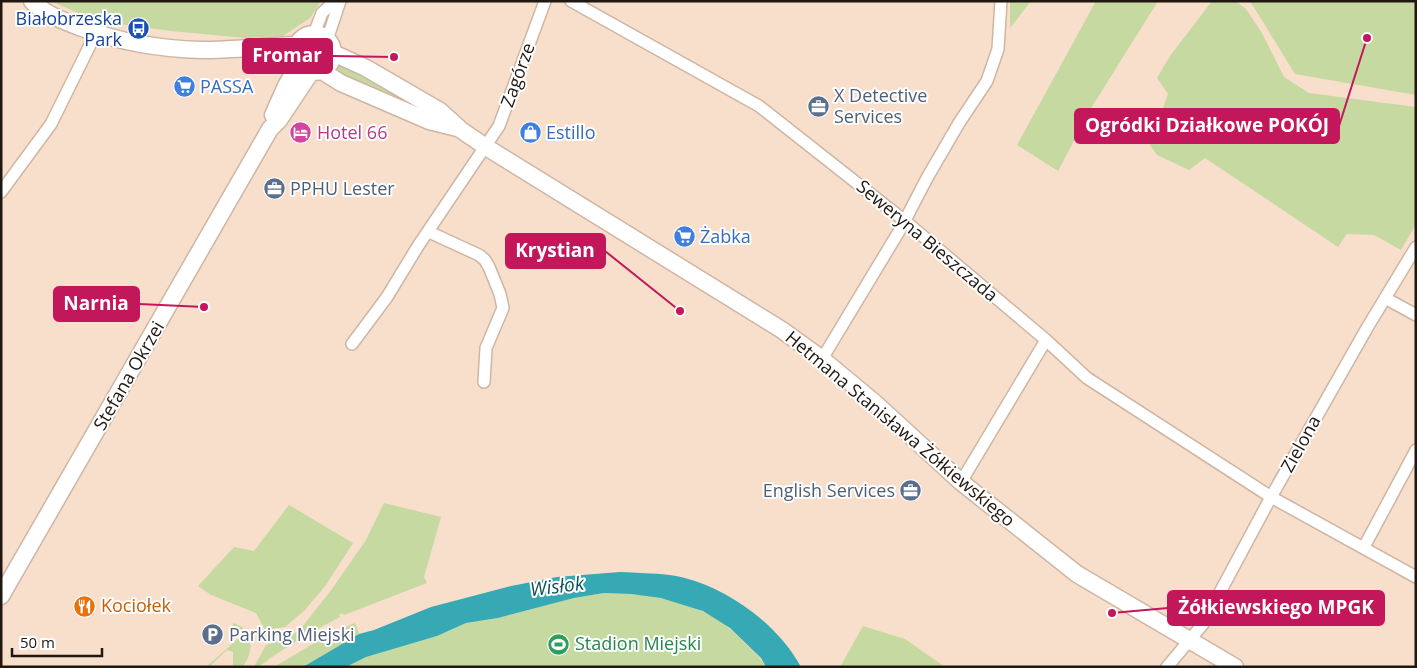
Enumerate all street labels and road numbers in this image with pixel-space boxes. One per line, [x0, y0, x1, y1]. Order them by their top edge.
street label: Zagórze [494, 39, 540, 110]
street label: Seweryna Bieszczada [852, 174, 1003, 306]
street label: Stefana Okrzei [87, 317, 169, 434]
street label: Hetmana Stanisława Żółkiewskiego [781, 325, 1021, 532]
street label: Zielona [1275, 411, 1325, 476]

